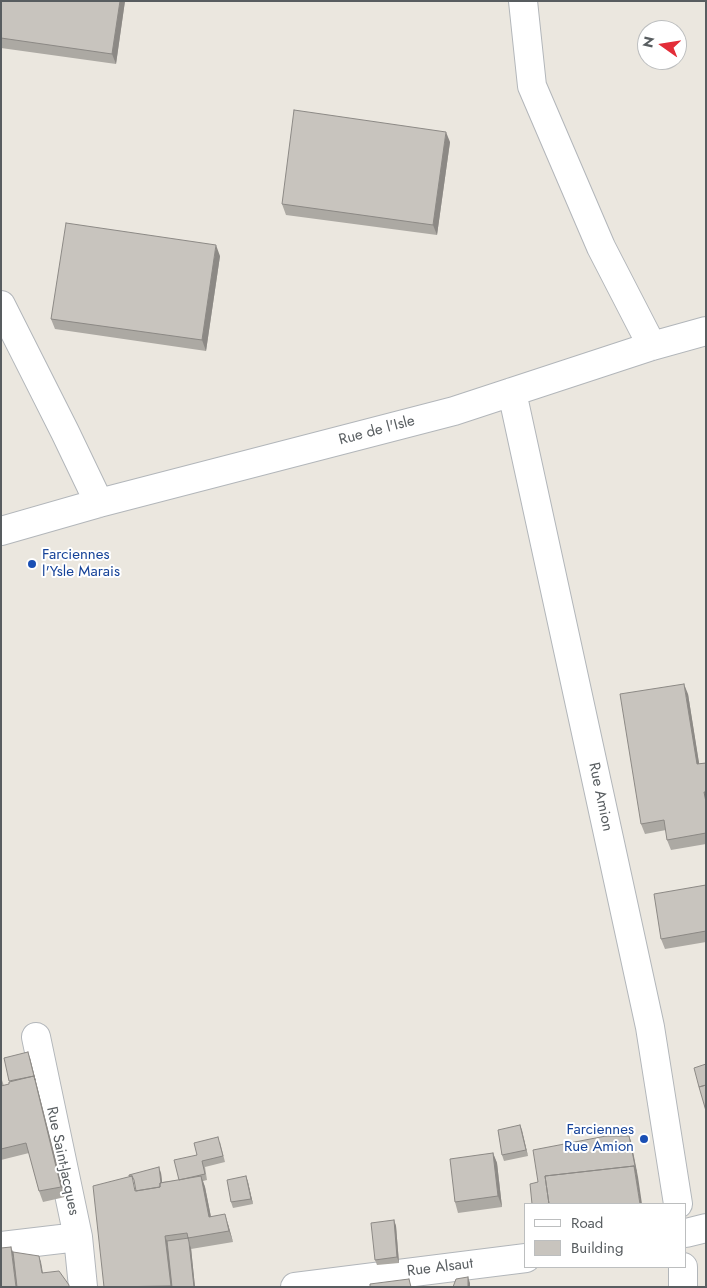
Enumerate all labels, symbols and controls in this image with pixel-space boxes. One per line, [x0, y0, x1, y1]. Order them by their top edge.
north arrow [637, 20, 687, 70]
text: N [637, 34, 659, 50]
street label: Rue de l'Isle [337, 412, 417, 450]
place label: Farciennes l'Ysle Marais [42, 546, 120, 581]
marker: Farciennes l'Ysle Marais [26, 558, 38, 570]
street label: Rue Amion [584, 761, 616, 833]
street label: Rue Saint-Jacques [42, 1105, 82, 1217]
place label: Farciennes Rue Amion [564, 1121, 634, 1156]
marker: Farciennes Rue Amion [638, 1133, 650, 1145]
legend [524, 1203, 687, 1268]
text: Road [571, 1212, 603, 1234]
text: Building [571, 1237, 623, 1259]
street label: Rue Alsaut [406, 1255, 474, 1281]

